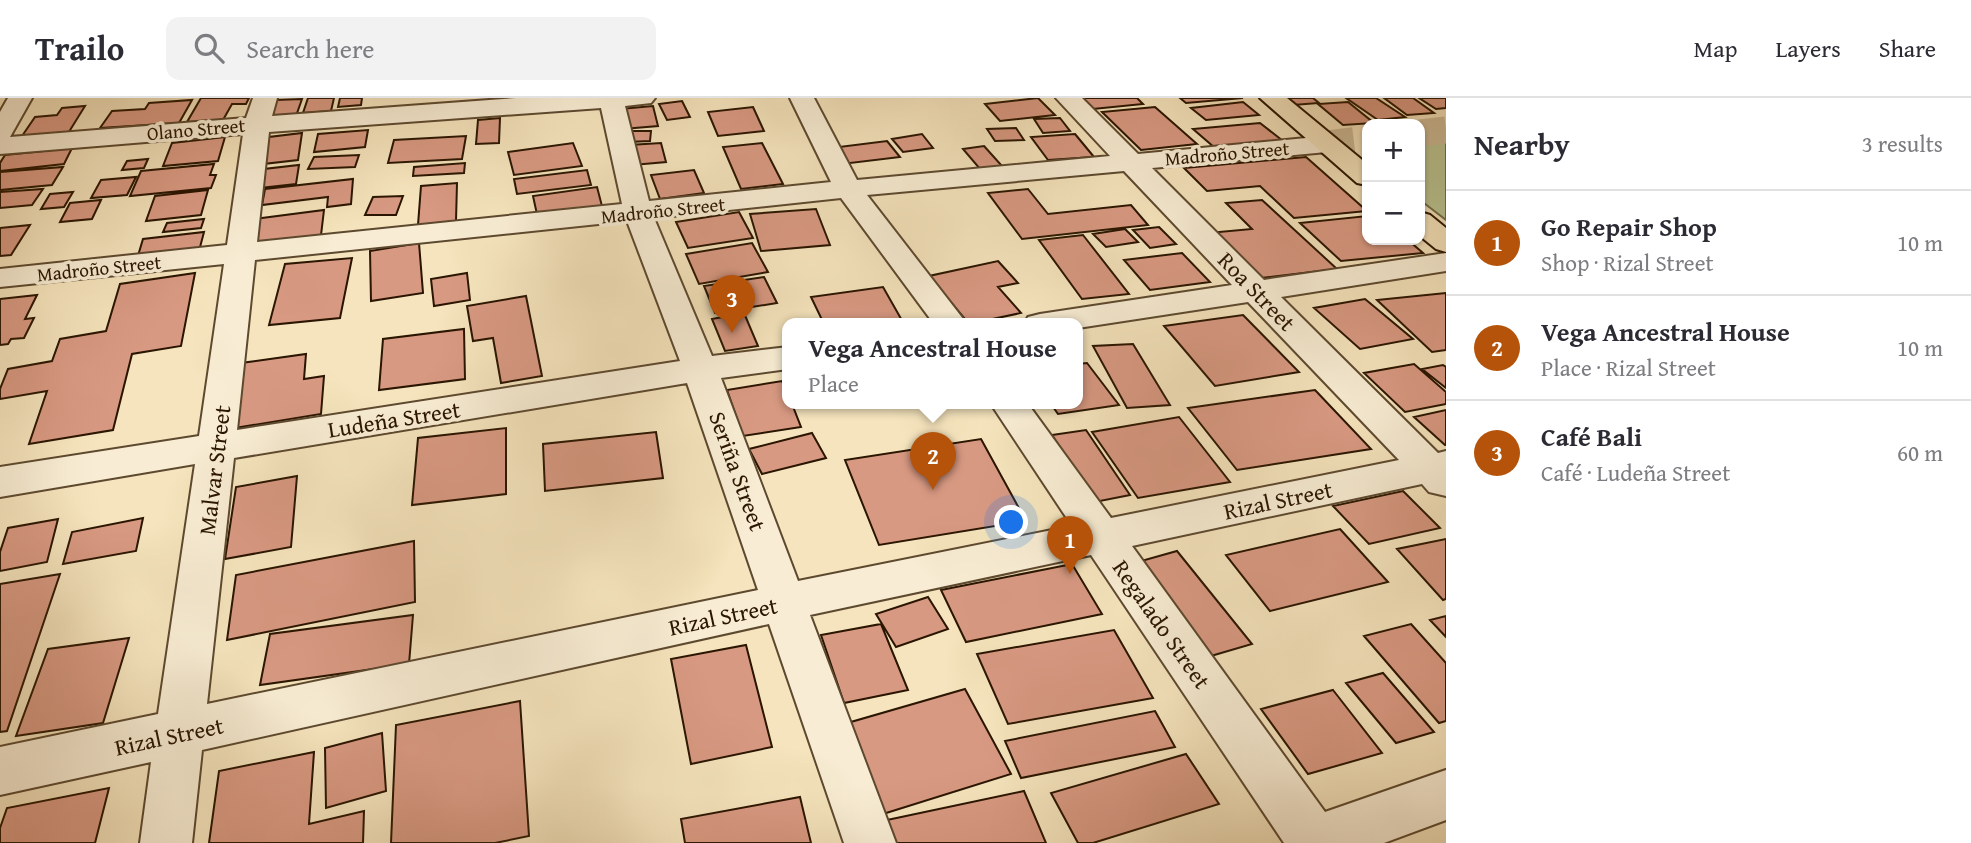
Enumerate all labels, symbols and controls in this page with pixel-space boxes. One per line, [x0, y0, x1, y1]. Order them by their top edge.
search box [166, 17, 656, 80]
text: Trailo [35, 24, 124, 72]
icon: search [190, 29, 228, 67]
text: Search here [246, 29, 375, 68]
text: Map [1694, 31, 1737, 66]
text: Layers [1775, 31, 1841, 66]
text: Share [1879, 31, 1936, 66]
street label: Olano Street [146, 111, 247, 147]
map controls [1362, 119, 1425, 245]
button: + [1362, 119, 1425, 182]
text: Nearby [1474, 122, 1570, 166]
text: 3 results [1862, 127, 1943, 160]
street label: Madroño Street [1164, 134, 1291, 172]
button: − [1362, 182, 1425, 245]
street label: Madroño Street [600, 190, 727, 230]
text: Go Repair Shop [1541, 207, 1717, 246]
text: 1 [1491, 226, 1503, 259]
text: 10 m [1897, 226, 1943, 259]
street label: Roa Street [1211, 244, 1303, 338]
text: Shop · Rizal Street [1541, 246, 1714, 279]
street label: Madroño Street [36, 248, 163, 288]
pin: 3 [709, 275, 755, 333]
text: Vega Ancestral House [1541, 312, 1790, 351]
popup [782, 318, 1083, 409]
text: Vega Ancestral House [808, 328, 1057, 367]
text: 2 [1491, 331, 1503, 364]
text: 10 m [1897, 331, 1943, 364]
text: Place · Rizal Street [1541, 351, 1716, 384]
text: Place [808, 367, 859, 400]
street label: Ludeña Street [325, 392, 463, 446]
street label: Malvar Street [190, 403, 238, 537]
street label: Seriña Street [701, 407, 775, 535]
text: Café Bali [1541, 417, 1642, 456]
pin: 2 [910, 432, 956, 490]
text: 3 [1491, 436, 1503, 469]
text: 60 m [1897, 436, 1943, 469]
text: Café · Ludeña Street [1541, 456, 1730, 489]
street label: Rizal Street [1221, 472, 1335, 528]
your location [994, 505, 1028, 539]
pin: 1 [1047, 516, 1093, 574]
street label: Regalado Street [1105, 553, 1219, 695]
street label: Rizal Street [666, 588, 780, 644]
street label: Rizal Street [112, 708, 226, 764]

